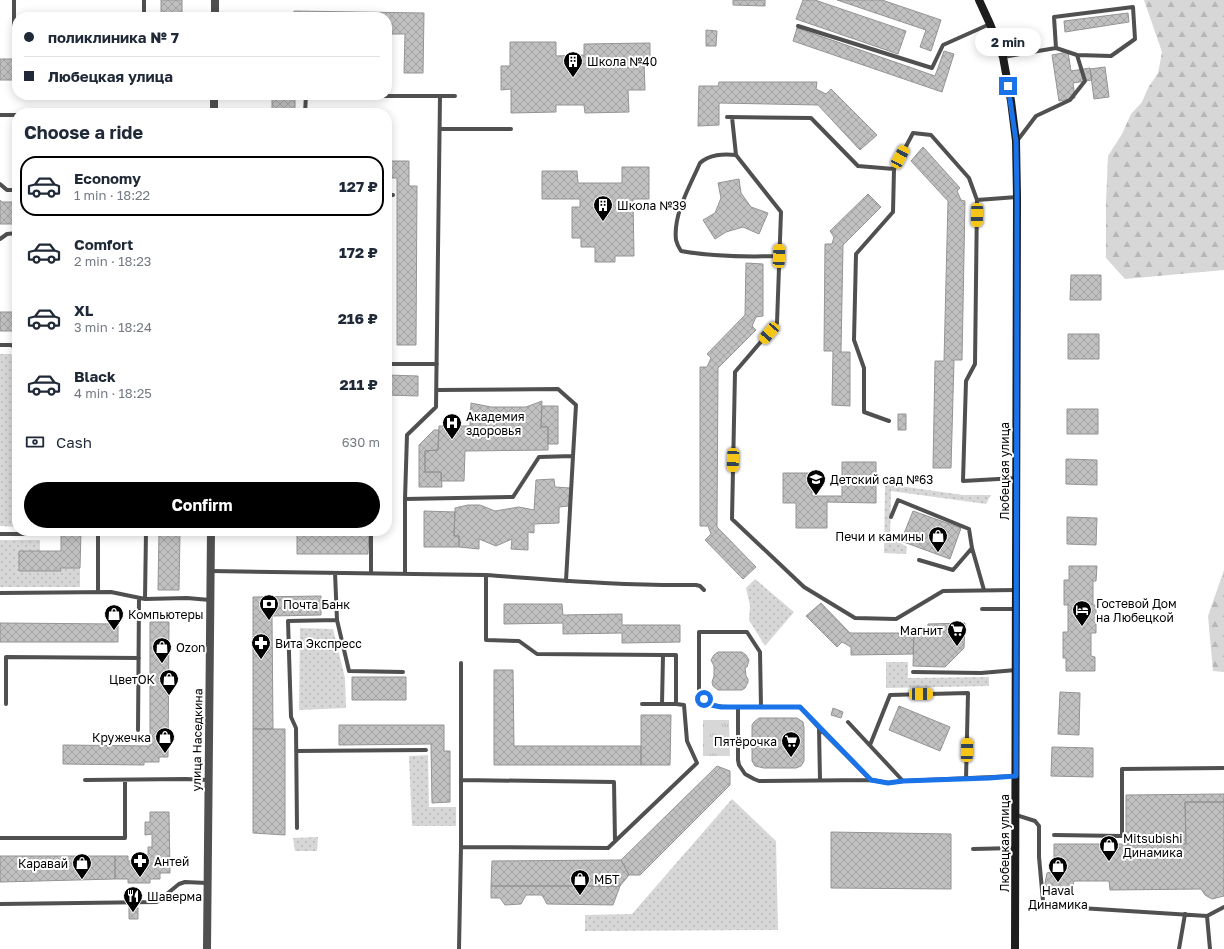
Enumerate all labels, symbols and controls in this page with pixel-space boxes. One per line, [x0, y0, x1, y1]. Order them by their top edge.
text: поликлиника № 7 [48, 28, 179, 46]
callout: 2 min [975, 28, 1041, 56]
text: 2 min [991, 34, 1025, 50]
building icon: Школа №40 [562, 50, 584, 78]
place label: Школа №40 [587, 54, 657, 69]
text: Любецкая улица [48, 67, 173, 85]
route end [999, 77, 1017, 95]
text: Choose a ride [24, 121, 143, 143]
car [889, 144, 911, 170]
icon: car [26, 168, 62, 204]
text: Economy [74, 169, 141, 187]
text: 127 ₽ [339, 177, 378, 195]
text: 1 min · 18:22 [74, 187, 150, 203]
building icon: Школа №39 [592, 194, 614, 222]
place label: Школа №39 [617, 198, 687, 213]
car [971, 203, 983, 227]
icon: car [26, 234, 62, 270]
text: Comfort [74, 235, 133, 253]
text: 172 ₽ [339, 243, 378, 261]
car [773, 244, 785, 268]
text: 2 min · 18:23 [74, 253, 151, 269]
icon: car [26, 300, 62, 336]
text: XL [74, 301, 93, 319]
text: 216 ₽ [338, 309, 378, 327]
text: 3 min · 18:24 [74, 319, 152, 335]
car [757, 320, 781, 346]
icon: car [26, 366, 62, 402]
text: Black [74, 367, 116, 385]
text: 211 ₽ [340, 375, 378, 393]
text: 4 min · 18:25 [74, 385, 152, 401]
place label: Академия здоровья [466, 409, 525, 438]
hospital icon: Академия здоровья [441, 412, 463, 440]
street label: Любецкая улица [997, 422, 1012, 520]
icon: cash [24, 431, 46, 453]
text: Cash [56, 433, 92, 451]
text: 630 m [342, 434, 380, 450]
car [727, 448, 739, 472]
school or university icon: Детский сад №63 [805, 468, 827, 496]
place label: Детский сад №63 [830, 472, 933, 487]
button: Confirm [24, 482, 380, 528]
shop icon: Печи и камины [927, 525, 949, 553]
place label: Печи и камины [835, 529, 924, 544]
bank icon: Почта Банк [258, 593, 280, 621]
place label: Гостевой Дом на Любецкой [1096, 596, 1177, 625]
place label: Почта Банк [283, 597, 350, 612]
hotel icon: Гостевой Дом на Любецкой [1071, 599, 1093, 627]
shop icon: Компьютеры [103, 603, 125, 631]
place label: Компьютеры [128, 607, 204, 622]
supermarket icon: Магнит [946, 619, 968, 647]
place label: Магнит [900, 623, 943, 638]
pharmacy icon: Вита Экспресс [250, 632, 272, 660]
shop icon: Ozon [151, 636, 173, 664]
place label: Вита Экспресс [275, 636, 362, 651]
place label: Ozon [176, 640, 205, 655]
shop icon: ЦветОК [158, 668, 180, 696]
place label: ЦветОК [109, 672, 156, 687]
street label: улица Наседкина [189, 688, 205, 792]
car [909, 688, 933, 700]
route start [695, 690, 713, 708]
shop icon: Кружечка [154, 726, 176, 754]
place label: Кружечка [92, 730, 151, 745]
supermarket icon: Пятёрочка [780, 730, 802, 758]
place label: Пятёрочка [714, 734, 777, 749]
car [961, 738, 973, 762]
street label: Любецкая улица [997, 794, 1012, 892]
place label: Mitsubishi Динамика [1123, 831, 1183, 860]
shop icon: Mitsubishi Динамика [1098, 834, 1120, 862]
pharmacy icon: Антей [129, 850, 151, 878]
shop icon: Каравай [71, 852, 93, 880]
place label: Антей [154, 854, 189, 869]
shop icon: Haval Динамика [1047, 855, 1069, 883]
place label: Каравай [18, 856, 68, 871]
shop icon: МБТ [569, 868, 591, 896]
place label: МБТ [594, 872, 620, 887]
place label: Haval Динамика [1028, 883, 1088, 912]
restaurant icon: Шаверма [122, 885, 144, 913]
place label: Шаверма [147, 889, 202, 904]

